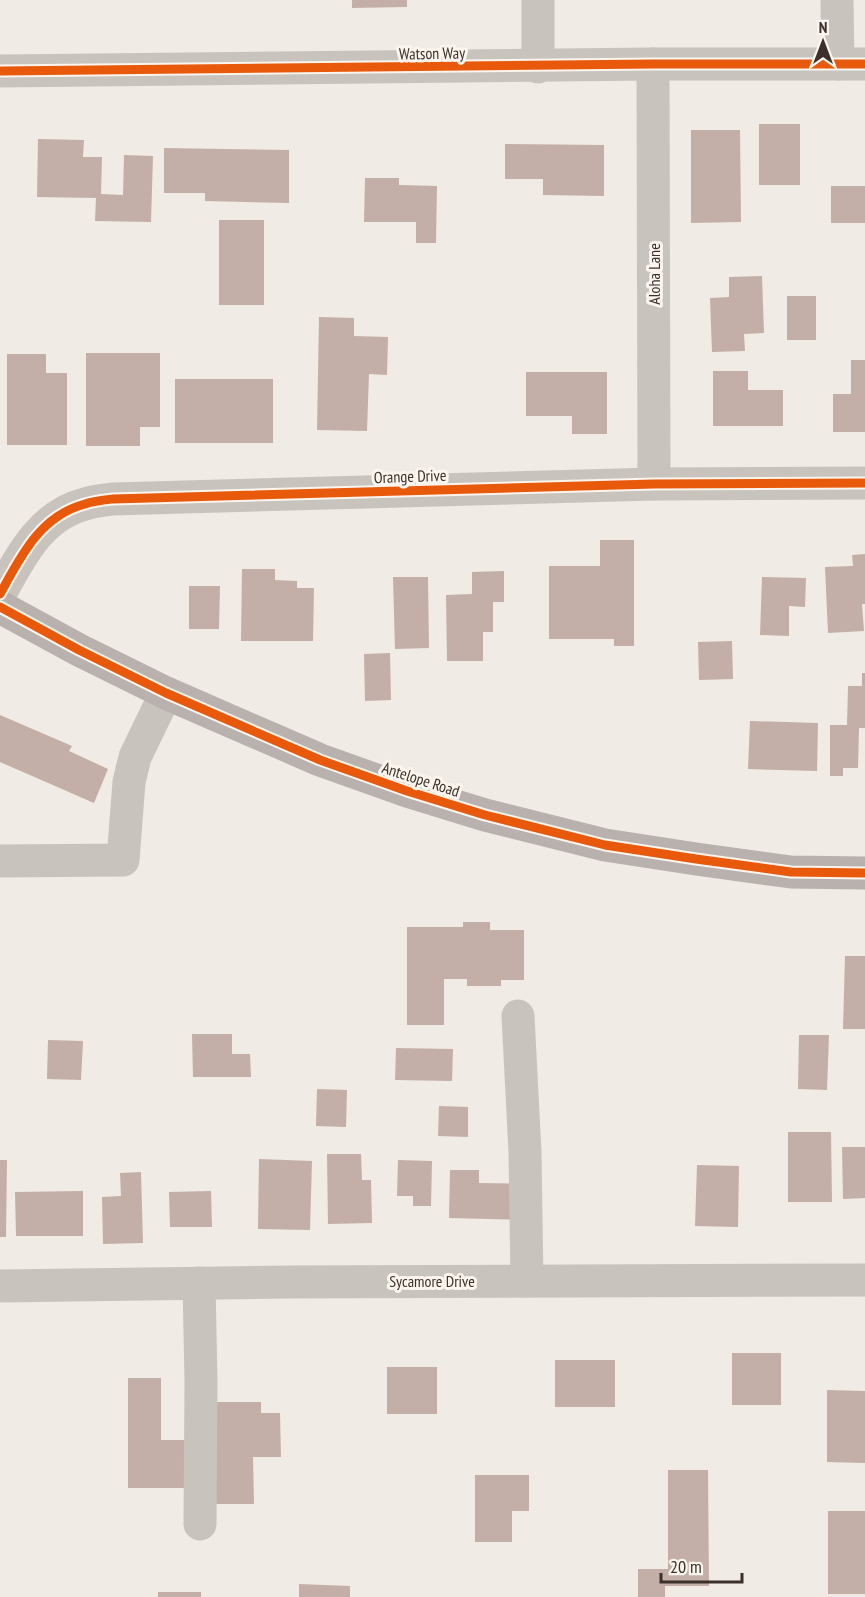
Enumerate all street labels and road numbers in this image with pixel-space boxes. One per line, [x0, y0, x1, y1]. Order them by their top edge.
street label: Watson Way [399, 42, 465, 64]
street label: Aloha Lane [644, 243, 664, 305]
street label: Orange Drive [373, 465, 447, 487]
street label: Antelope Road [380, 757, 462, 801]
street label: Sycamore Drive [389, 1271, 475, 1291]

